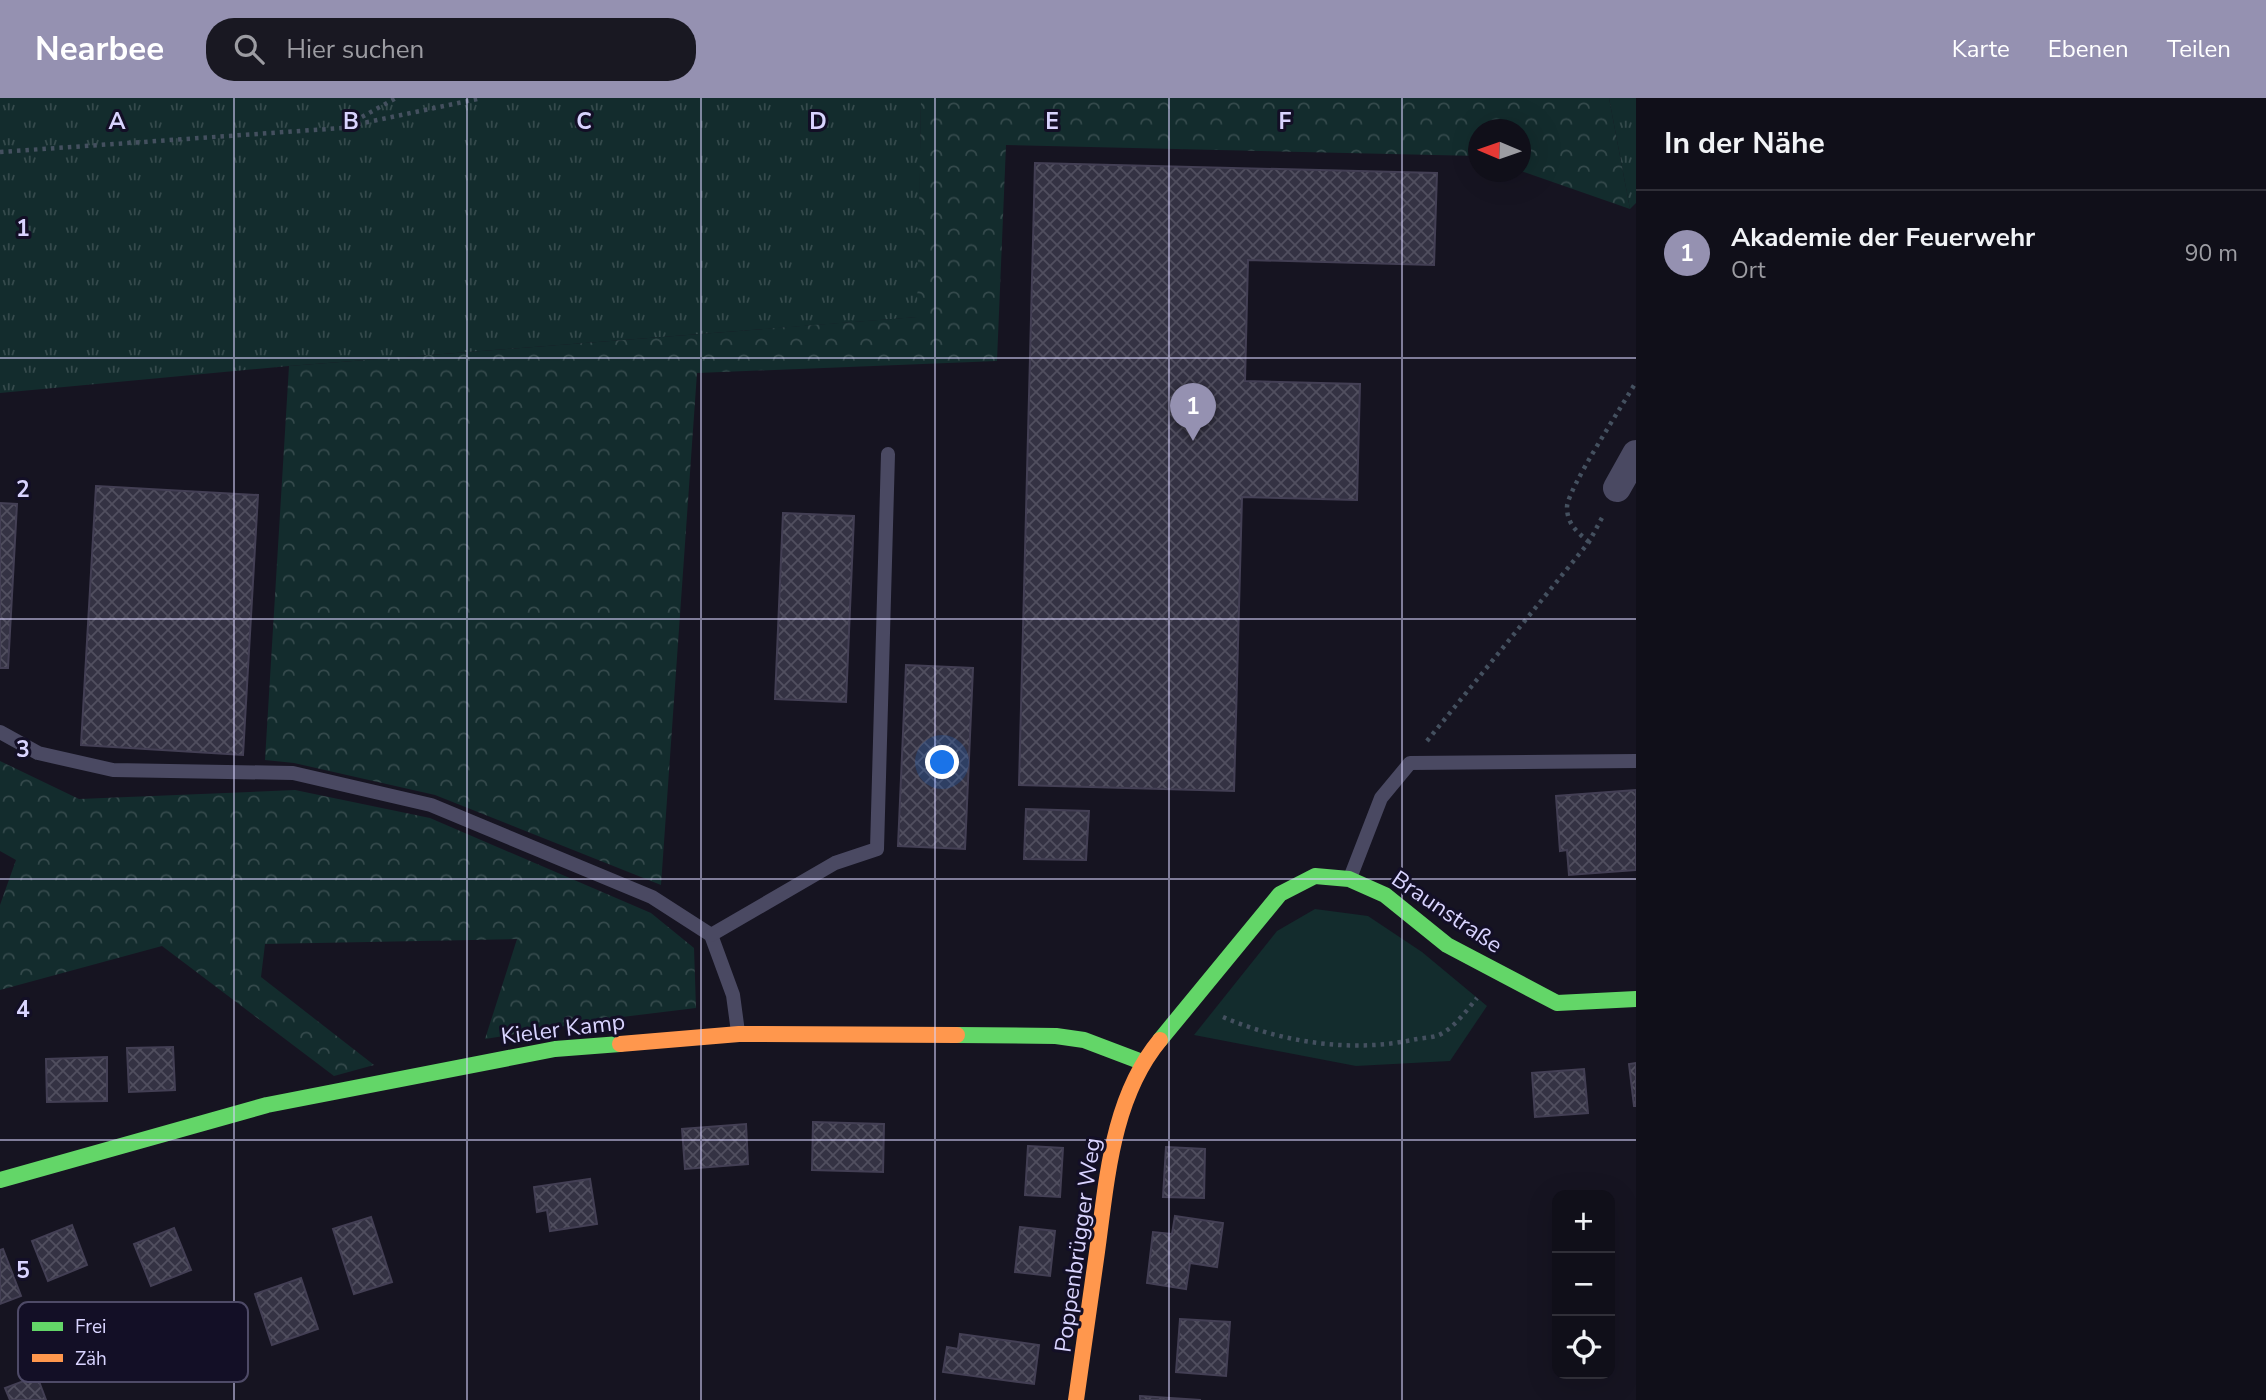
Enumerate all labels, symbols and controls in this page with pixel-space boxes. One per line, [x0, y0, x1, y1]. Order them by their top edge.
search box [206, 18, 696, 81]
text: Nearbee [35, 27, 164, 72]
icon: search [230, 30, 268, 68]
text: Hier suchen [286, 32, 424, 67]
text: Karte [1952, 33, 2010, 65]
text: Ebenen [2048, 33, 2129, 65]
text: Teilen [2167, 33, 2231, 65]
text: A [108, 106, 126, 137]
text: B [343, 106, 359, 137]
text: C [576, 106, 592, 137]
text: D [809, 106, 827, 137]
text: E [1045, 106, 1059, 137]
text: F [1279, 106, 1292, 137]
north arrow [1468, 119, 1531, 182]
text: In der Nähe [1664, 123, 1825, 164]
text: 1 [16, 213, 30, 244]
text: Akademie der Feuerwehr [1731, 220, 2035, 255]
text: 1 [1680, 238, 1694, 269]
text: 90 m [2185, 238, 2238, 269]
text: Ort [1731, 255, 1766, 286]
pin: 1 [1170, 383, 1216, 441]
text: 2 [16, 474, 30, 505]
text: 3 [16, 734, 30, 765]
your location [925, 745, 959, 779]
street label: Braunstraße [1385, 863, 1509, 961]
text: 4 [16, 994, 30, 1025]
street label: Kieler Kamp [499, 1006, 627, 1052]
street label: Poppenbrügger Weg [1048, 1136, 1108, 1354]
map controls [1552, 1190, 1615, 1379]
button: + [1552, 1190, 1615, 1253]
button: − [1552, 1253, 1615, 1316]
text: 5 [16, 1255, 30, 1286]
legend [18, 1302, 248, 1382]
text: Frei [75, 1314, 106, 1340]
button: locate [1552, 1316, 1615, 1379]
text: Zäh [75, 1346, 107, 1372]

